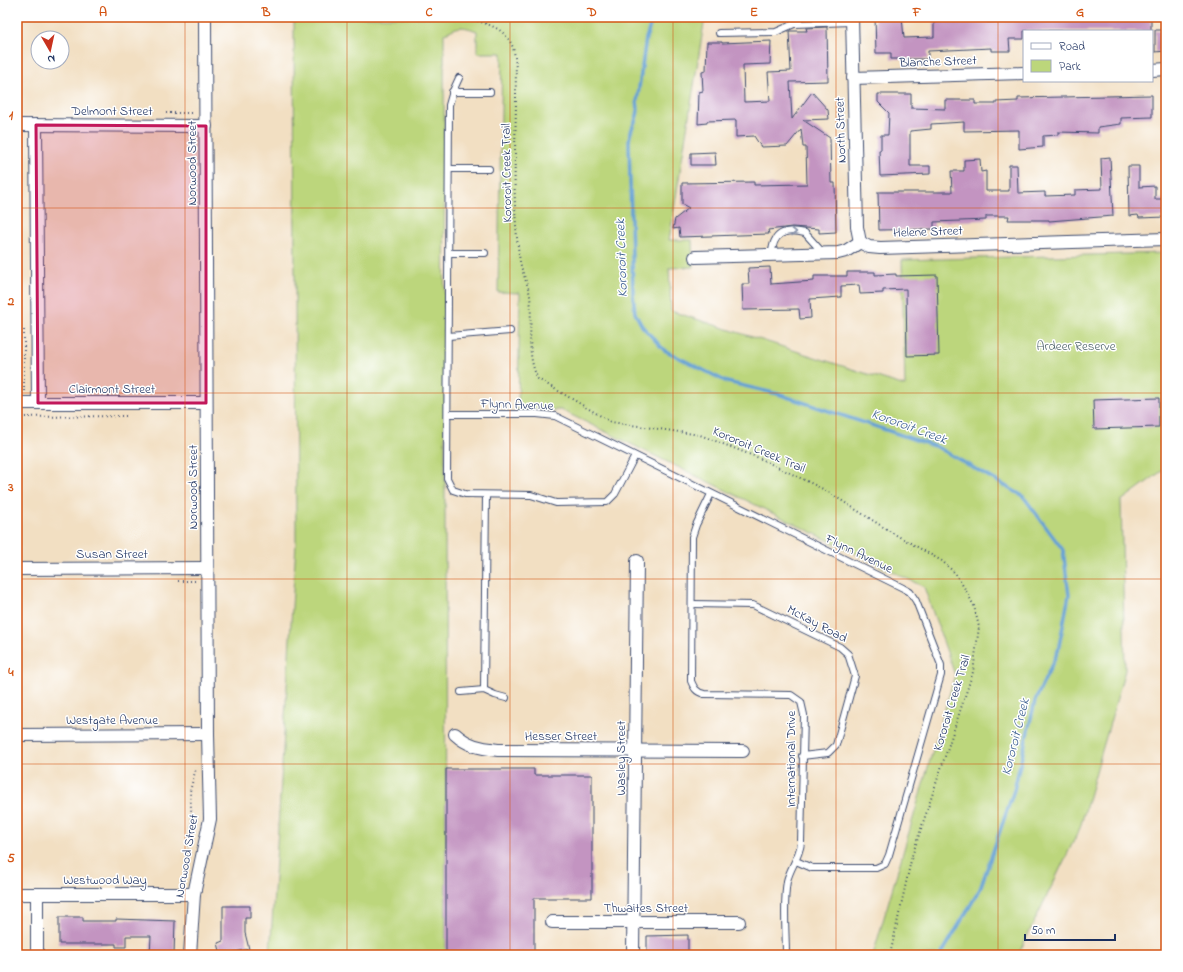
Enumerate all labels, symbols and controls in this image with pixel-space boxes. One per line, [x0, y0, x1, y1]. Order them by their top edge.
text: A [99, 3, 107, 22]
text: B [261, 3, 271, 22]
text: C [425, 3, 433, 22]
text: D [586, 3, 597, 22]
text: E [750, 3, 758, 22]
text: F [912, 3, 922, 22]
text: G [1076, 3, 1084, 22]
north arrow [30, 30, 70, 70]
legend [1023, 30, 1153, 82]
text: Road [1059, 38, 1085, 56]
text: N [46, 50, 56, 67]
street label: Blanche Street [898, 51, 978, 73]
text: Park [1059, 58, 1081, 76]
street label: North Street [830, 96, 852, 163]
street label: Delmont Street [70, 102, 153, 121]
text: 1 [9, 106, 14, 125]
street label: Norwood Street [183, 120, 202, 205]
street label: Kororoit Creek Trail [497, 123, 517, 223]
water label: Kororoit Creek [610, 217, 634, 298]
street label: Helene Street [893, 221, 964, 243]
one-way arrow [791, 228, 797, 236]
text: 2 [7, 292, 15, 311]
park label: Ardeer Reserve [1037, 337, 1116, 356]
street label: Clairmont Street [69, 380, 156, 399]
street label: Flynn Avenue [479, 394, 554, 417]
water label: Kororoit Creek [868, 404, 950, 451]
street label: Kororoit Creek Trail [710, 422, 808, 478]
street label: Norwood Street [184, 444, 203, 529]
text: 3 [7, 478, 14, 497]
street label: Flynn Avenue [821, 529, 896, 579]
street label: Susan Street [76, 545, 149, 564]
street label: McKay Road [783, 600, 851, 649]
street label: Kororoit Creek Trail [928, 653, 976, 753]
text: 4 [7, 663, 14, 682]
water label: Kororoit Creek [996, 695, 1036, 778]
street label: Westgate Avenue [66, 711, 158, 731]
street label: International Drive [782, 711, 801, 807]
street label: Wasley Street [612, 720, 632, 795]
street label: Hesser Street [525, 727, 598, 746]
street label: Norwood Street [170, 812, 204, 899]
text: 5 [7, 849, 15, 868]
street label: Westwood Way [63, 871, 147, 891]
street label: Thwaites Street [604, 899, 689, 918]
scale bar [1025, 916, 1115, 942]
text: 50 m [1031, 922, 1055, 940]

